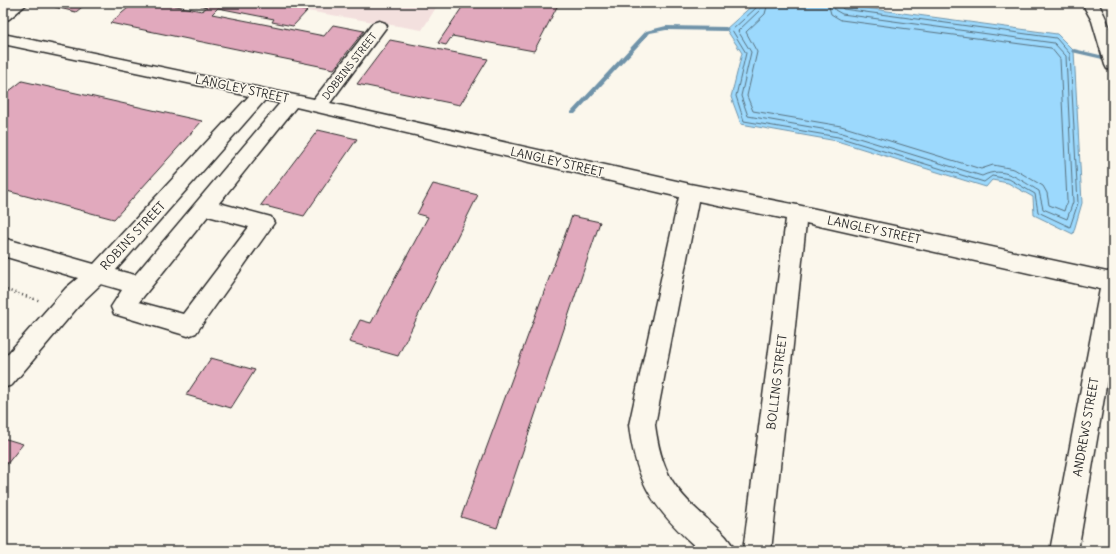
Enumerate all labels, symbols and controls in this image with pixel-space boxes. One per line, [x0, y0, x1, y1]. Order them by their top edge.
street label: DOBBINS STREET [319, 30, 379, 102]
street label: LANGLEY STREET [194, 71, 290, 106]
street label: LANGLEY STREET [509, 143, 605, 180]
street label: ROBINS STREET [97, 198, 168, 273]
street label: LANGLEY STREET [826, 212, 922, 247]
street label: BOLLING STREET [763, 333, 790, 431]
street label: ANDREWS STREET [1069, 376, 1102, 478]

